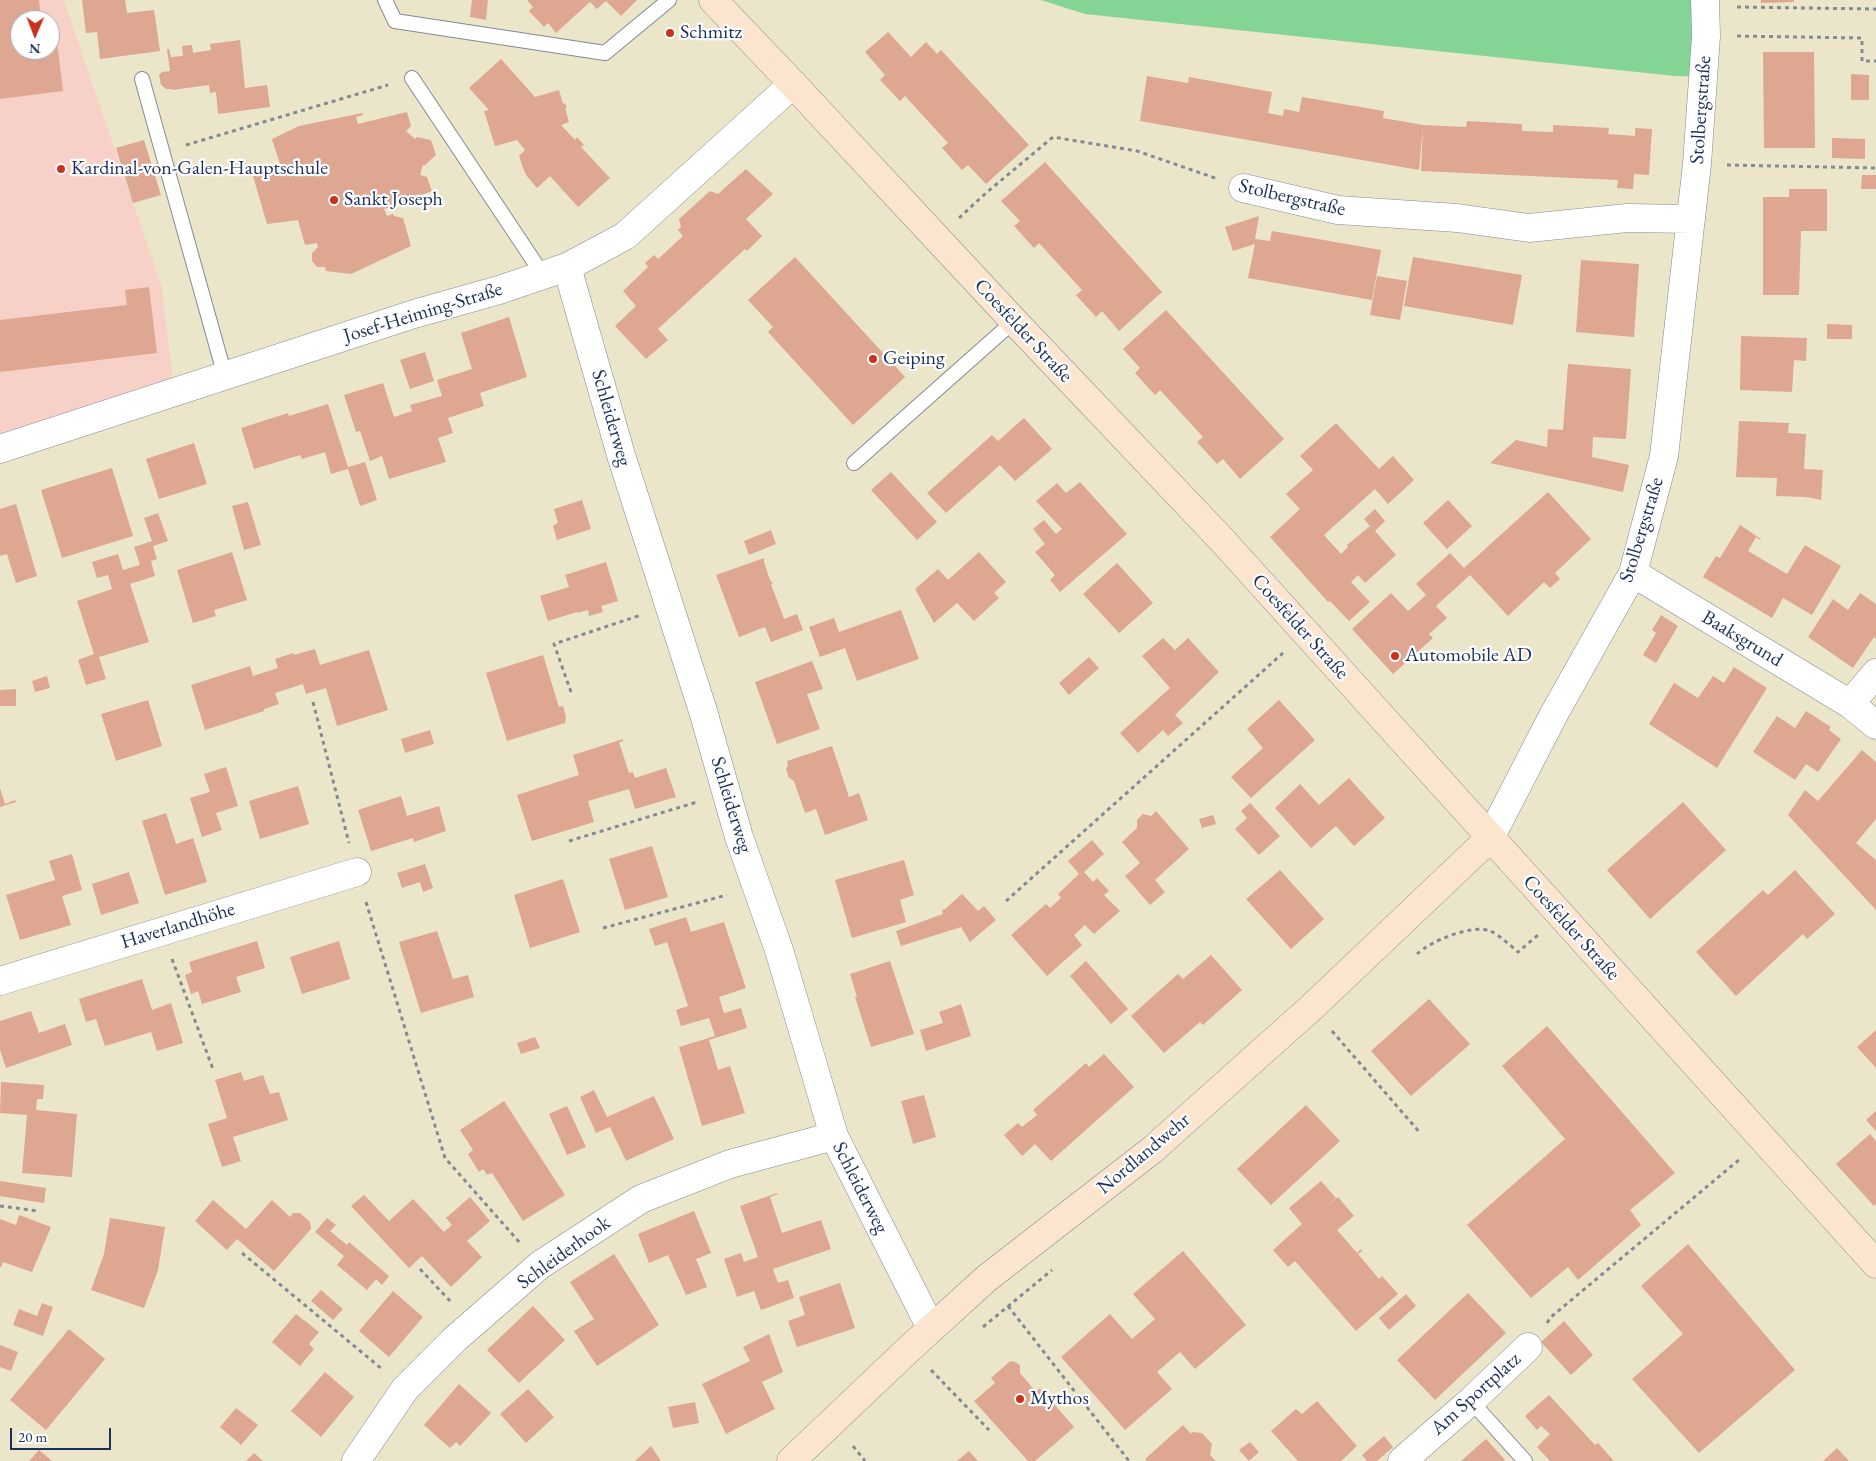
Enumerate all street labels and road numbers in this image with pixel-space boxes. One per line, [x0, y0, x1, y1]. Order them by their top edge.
street label: Stolbergstraße [1685, 55, 1717, 165]
street label: Stolbergstraße [1236, 174, 1348, 222]
street label: Coesfelder Straße [969, 274, 1077, 388]
street label: Josef-Heiming-Straße [341, 277, 505, 349]
street label: Schleiderweg [586, 367, 636, 469]
street label: Stolbergstraße [1615, 474, 1669, 586]
street label: Coesfelder Straße [1246, 569, 1354, 685]
street label: Baaksgrund [1697, 606, 1787, 672]
street label: Schleiderweg [705, 754, 757, 856]
street label: Coesfelder Straße [1517, 870, 1625, 986]
street label: Haverlandhöhe [118, 897, 238, 955]
street label: Nordlandwehr [1093, 1108, 1195, 1200]
street label: Schleiderweg [827, 1138, 893, 1238]
street label: Schleiderhook [513, 1211, 615, 1295]
street label: Am Sportplatz [1426, 1347, 1526, 1441]

